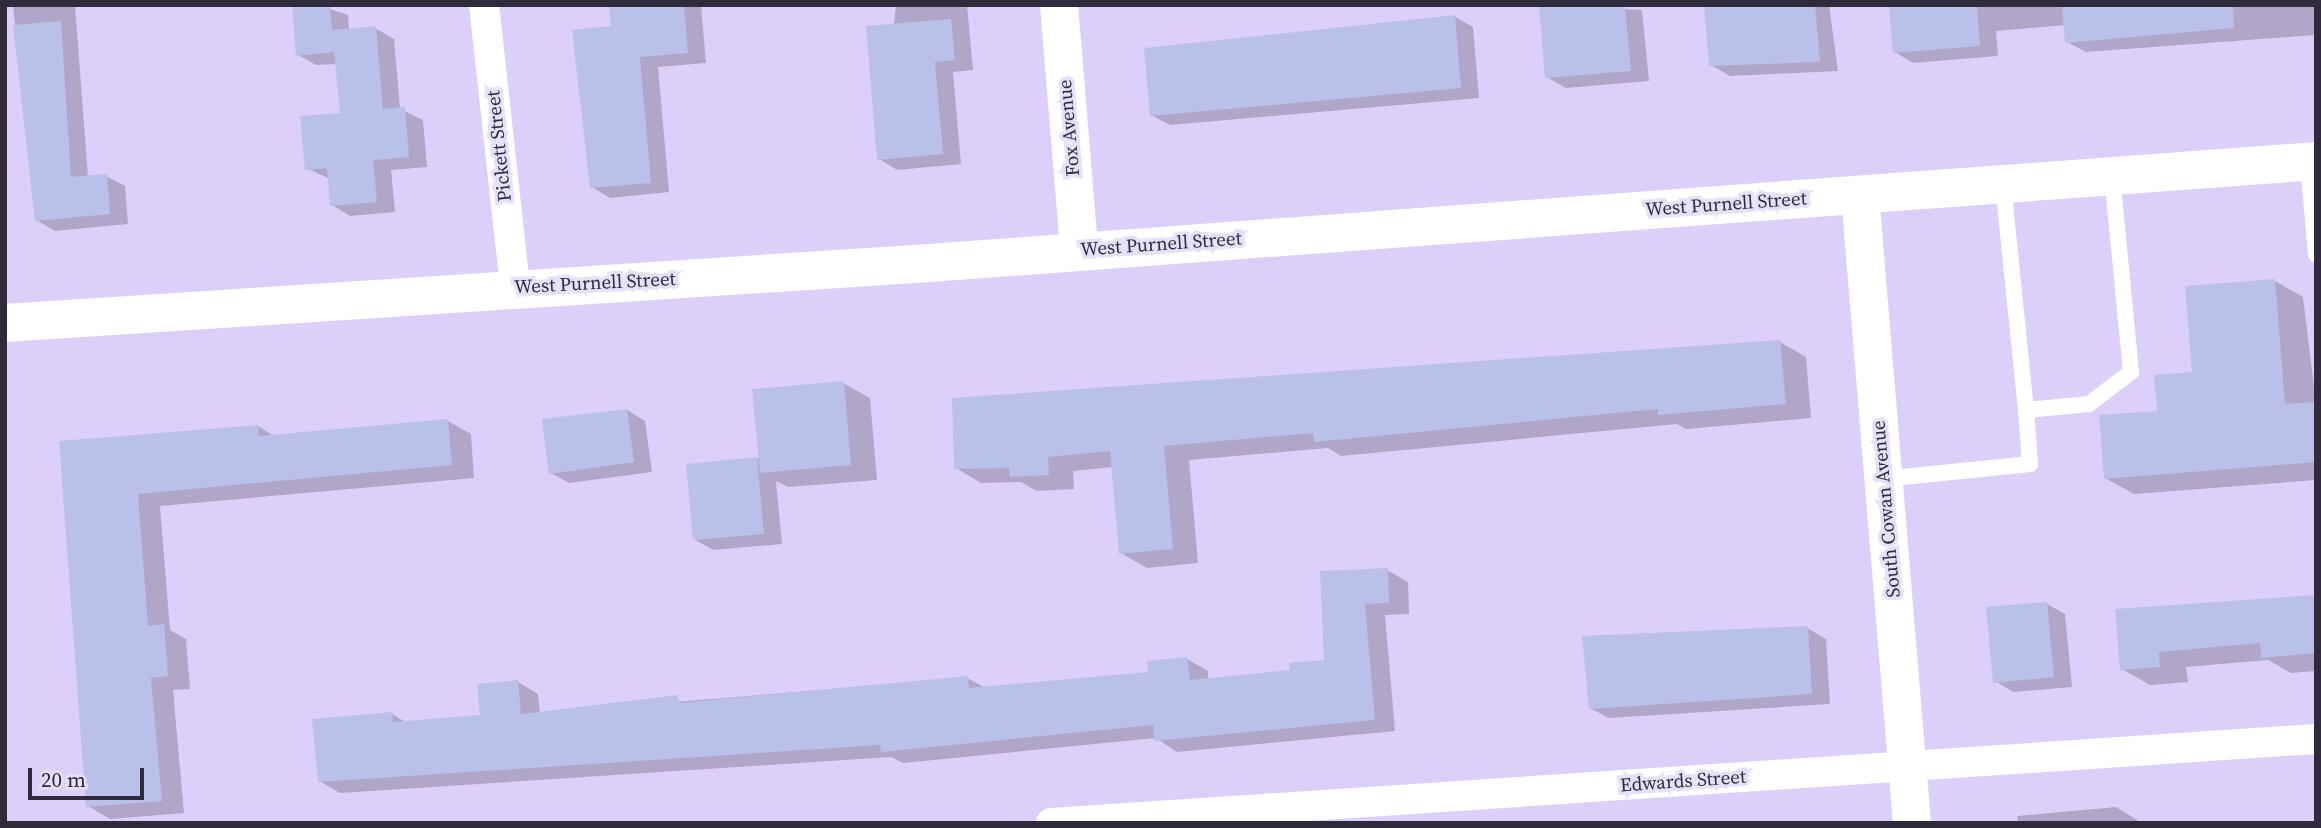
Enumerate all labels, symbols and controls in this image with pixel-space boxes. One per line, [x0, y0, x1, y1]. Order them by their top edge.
street label: Fox Avenue [1053, 79, 1085, 177]
street label: Pickett Street [482, 89, 516, 203]
street label: West Purnell Street [1645, 187, 1807, 221]
street label: West Purnell Street [1080, 227, 1242, 261]
street label: West Purnell Street [514, 267, 676, 299]
street label: South Cowan Avenue [1867, 420, 1905, 598]
scale bar [32, 754, 147, 798]
text: 20 m [41, 765, 86, 794]
street label: Edwards Street [1619, 765, 1747, 797]

